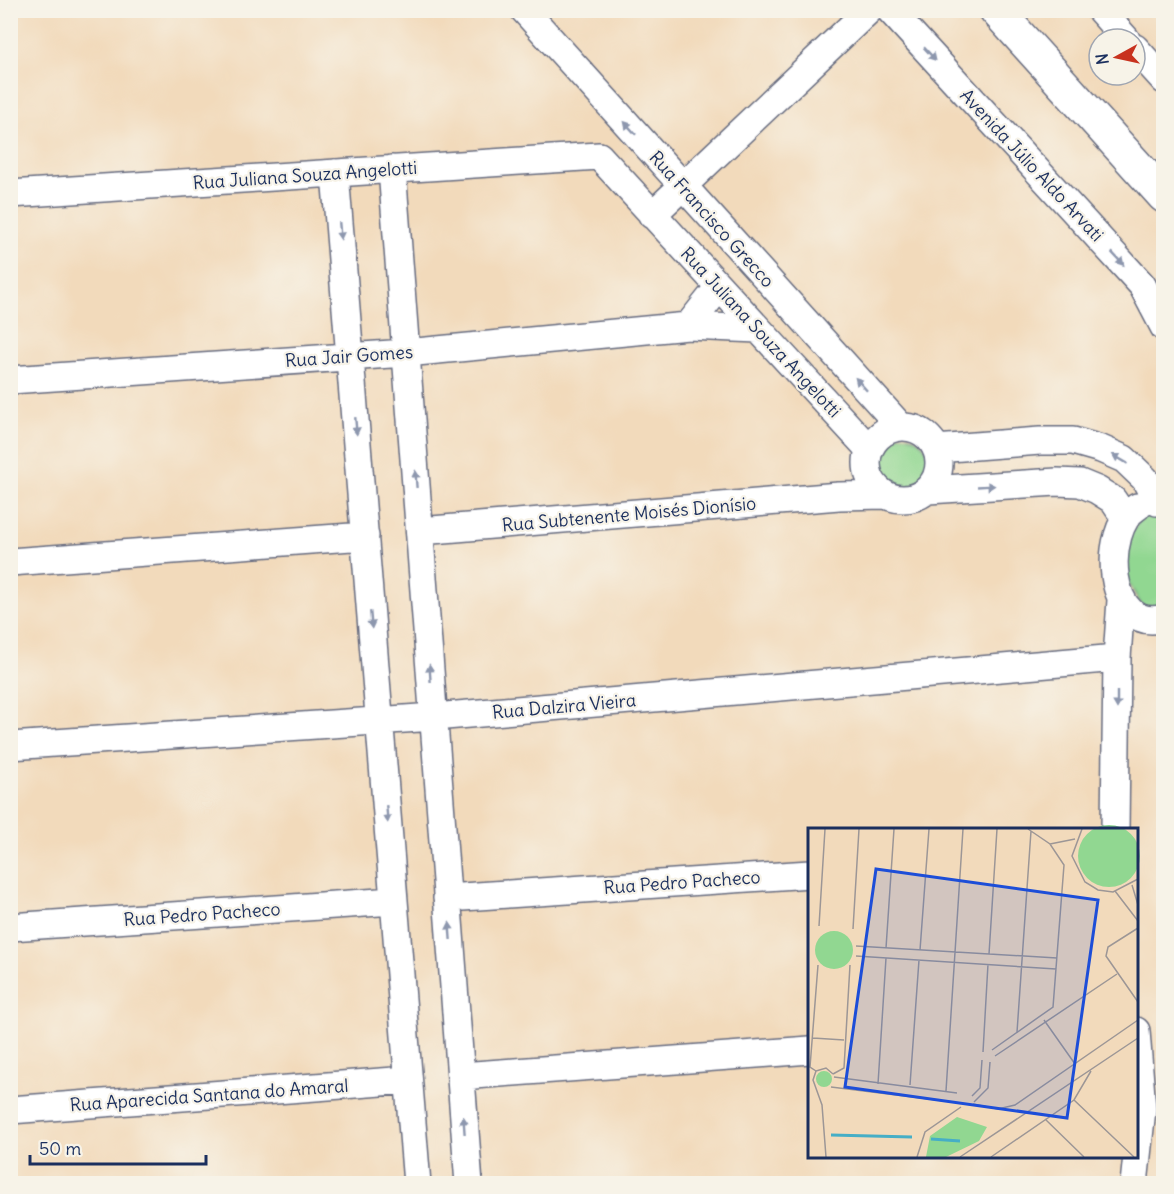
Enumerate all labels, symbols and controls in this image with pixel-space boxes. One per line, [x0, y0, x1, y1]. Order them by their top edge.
north arrow [1087, 27, 1147, 87]
one-way arrow [923, 46, 937, 61]
text: N [1091, 52, 1113, 66]
street label: Avenida Júlio Aldo Arvati [955, 84, 1109, 246]
one-way arrow [623, 120, 637, 135]
street label: Rua Francisco Grecco [645, 146, 779, 292]
street label: Rua Juliana Souza Angelotti [192, 156, 418, 194]
one-way arrow [335, 222, 344, 241]
street label: Rua Juliana Souza Angelotti [676, 242, 846, 422]
one-way arrow [1111, 252, 1125, 266]
street label: Rua Jair Gomes [284, 340, 414, 372]
one-way arrow [854, 376, 868, 391]
one-way arrow [351, 416, 360, 435]
one-way arrow [1112, 453, 1128, 464]
one-way arrow [411, 469, 421, 488]
one-way arrow [977, 482, 996, 491]
street label: Rua Subtenente Moisés Dionísio [501, 491, 757, 537]
one-way arrow [367, 611, 376, 630]
one-way arrow [426, 664, 435, 683]
street label: Rua Dalzira Vieira [491, 688, 637, 724]
one-way arrow [1112, 691, 1122, 710]
one-way arrow [382, 805, 392, 824]
inset map [808, 828, 1138, 1158]
street label: Rua Pedro Pacheco [603, 865, 761, 899]
street label: Rua Pedro Pacheco [123, 897, 281, 931]
one-way arrow [445, 921, 454, 940]
street label: Rua Aparecida Santana do Amaral [69, 1074, 349, 1116]
one-way arrow [459, 1116, 469, 1135]
scale bar [30, 1128, 206, 1166]
text: 50 m [39, 1137, 81, 1160]

